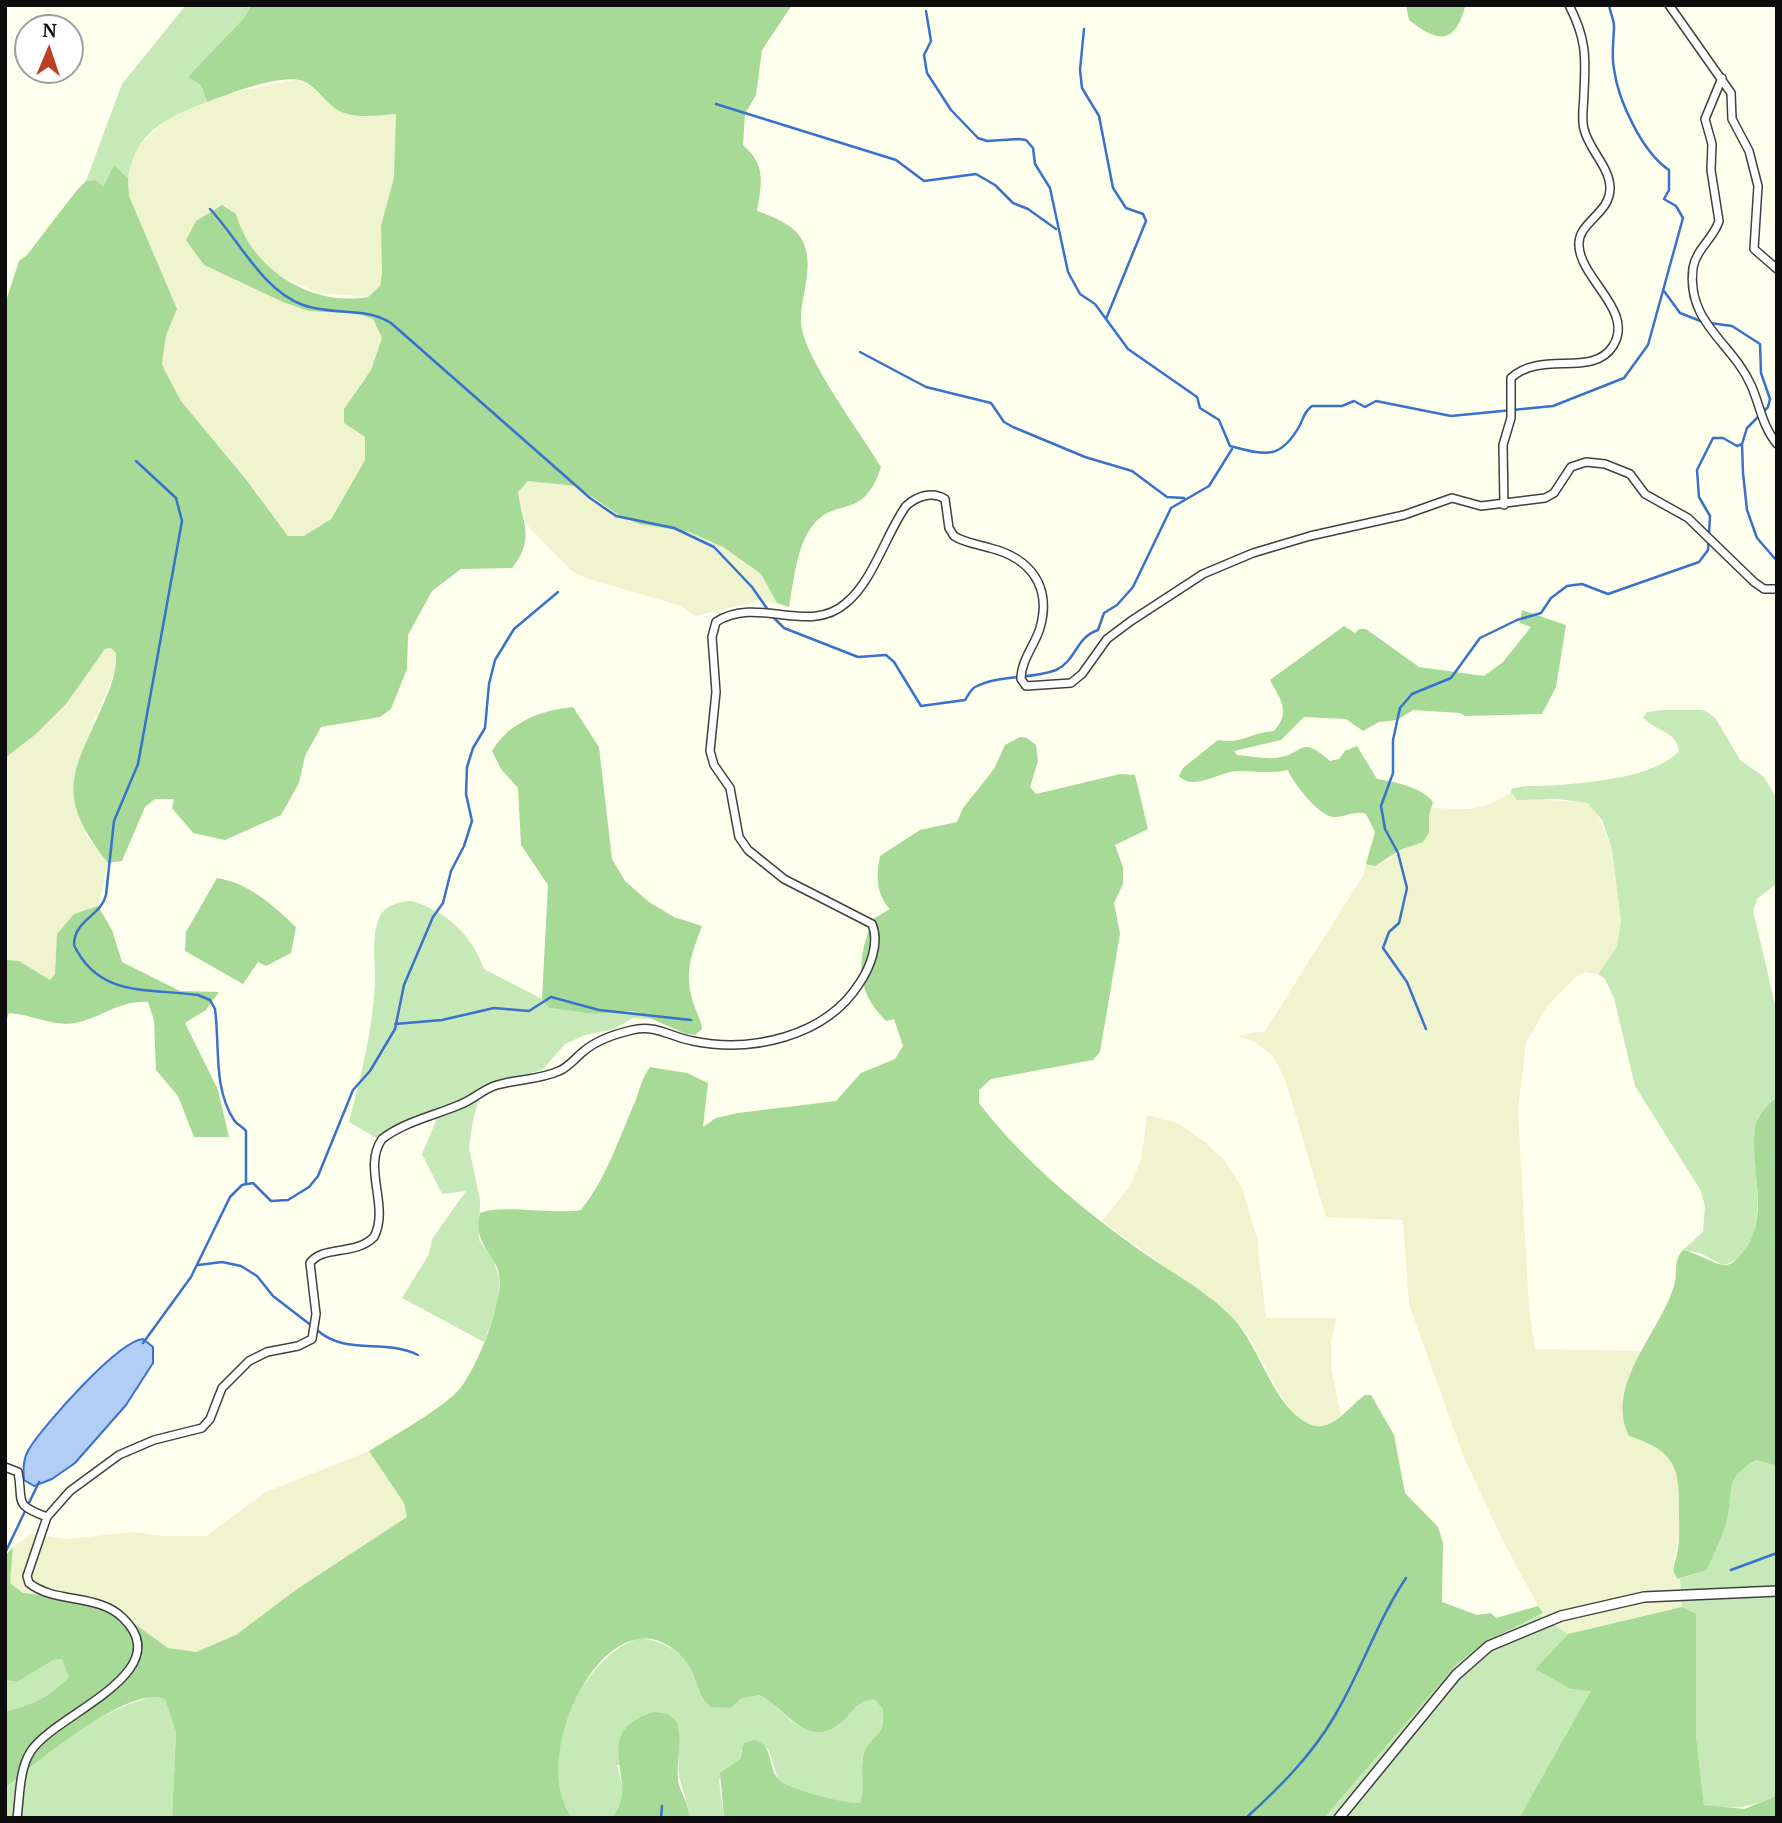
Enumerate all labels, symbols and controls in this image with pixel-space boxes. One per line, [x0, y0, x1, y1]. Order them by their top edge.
north arrow [14, 14, 84, 84]
text: N [42, 17, 57, 42]

